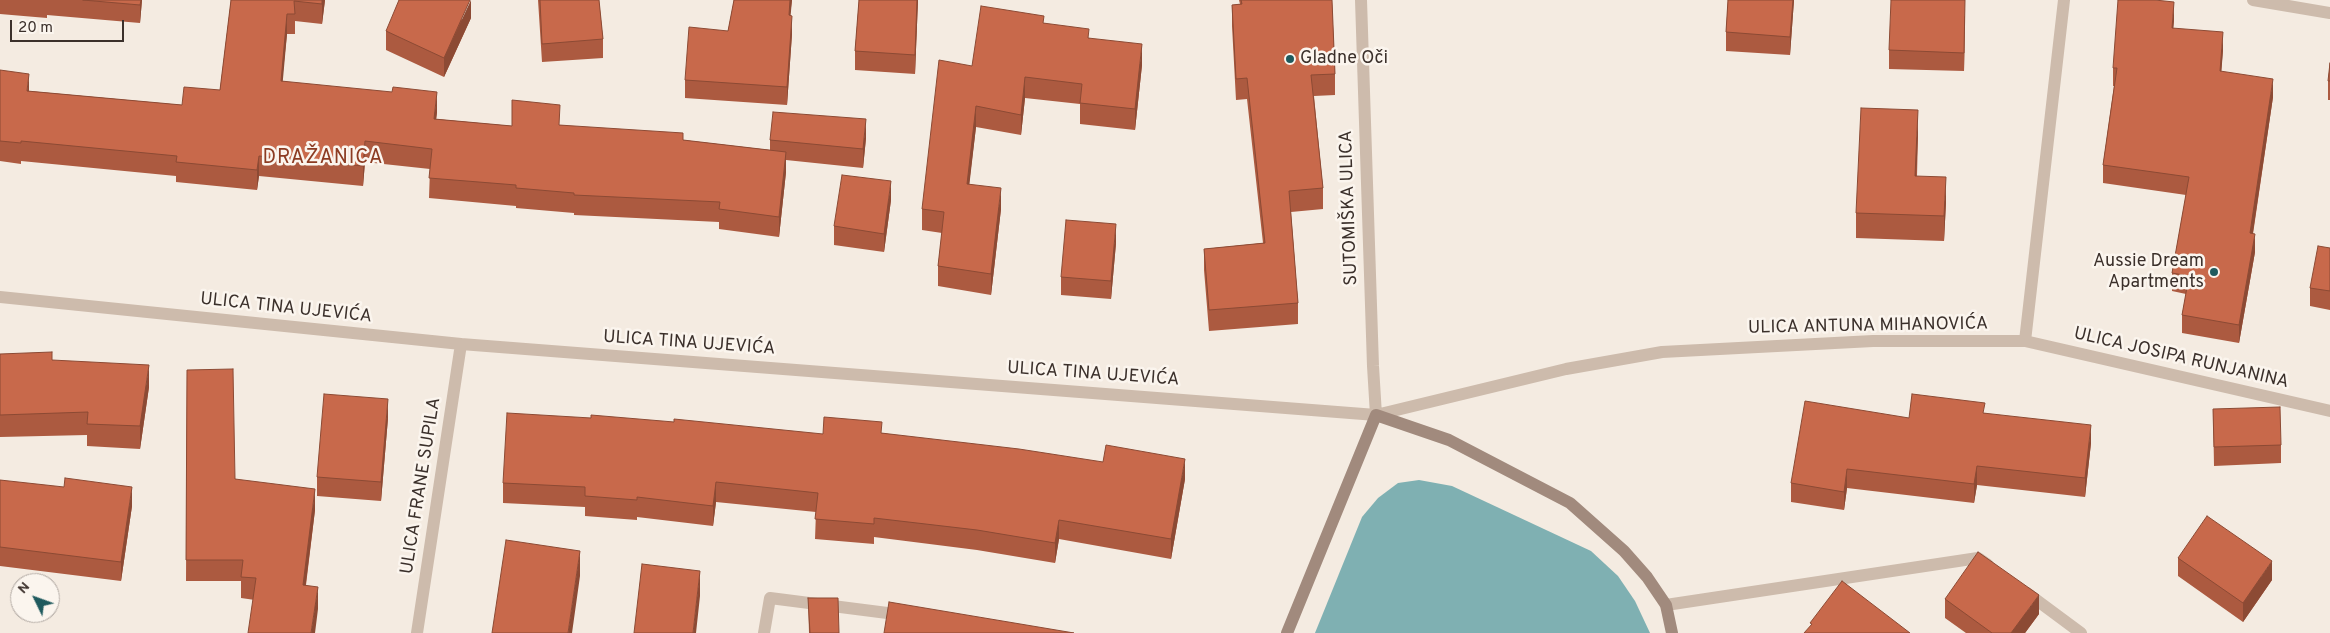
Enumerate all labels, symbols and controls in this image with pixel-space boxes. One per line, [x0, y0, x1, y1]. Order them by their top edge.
scale bar [12, 10, 126, 42]
text: 20 m [18, 19, 53, 38]
place label: Gladne Oči [1300, 48, 1388, 70]
marker: Gladne Oči [1284, 53, 1296, 65]
street label: SUTOMIŠKA ULICA [1336, 130, 1364, 286]
district label: DRAŽANICA [261, 147, 385, 171]
place label: Aussie Dream Apartments [2093, 251, 2204, 294]
marker: Aussie Dream Apartments [2208, 266, 2220, 278]
street label: ULICA TINA UJEVIĆA [199, 289, 373, 329]
street label: ULICA ANTUNA MIHANOVIĆA [1748, 314, 1988, 340]
street label: ULICA JOSIPA RUNJANINA [2071, 324, 2291, 394]
street label: ULICA TINA UJEVIĆA [602, 327, 776, 361]
street label: ULICA TINA UJEVIĆA [1006, 358, 1180, 392]
street label: ULICA FRANE SUPILA [397, 396, 447, 576]
north arrow [10, 573, 60, 623]
text: N [15, 579, 34, 598]

